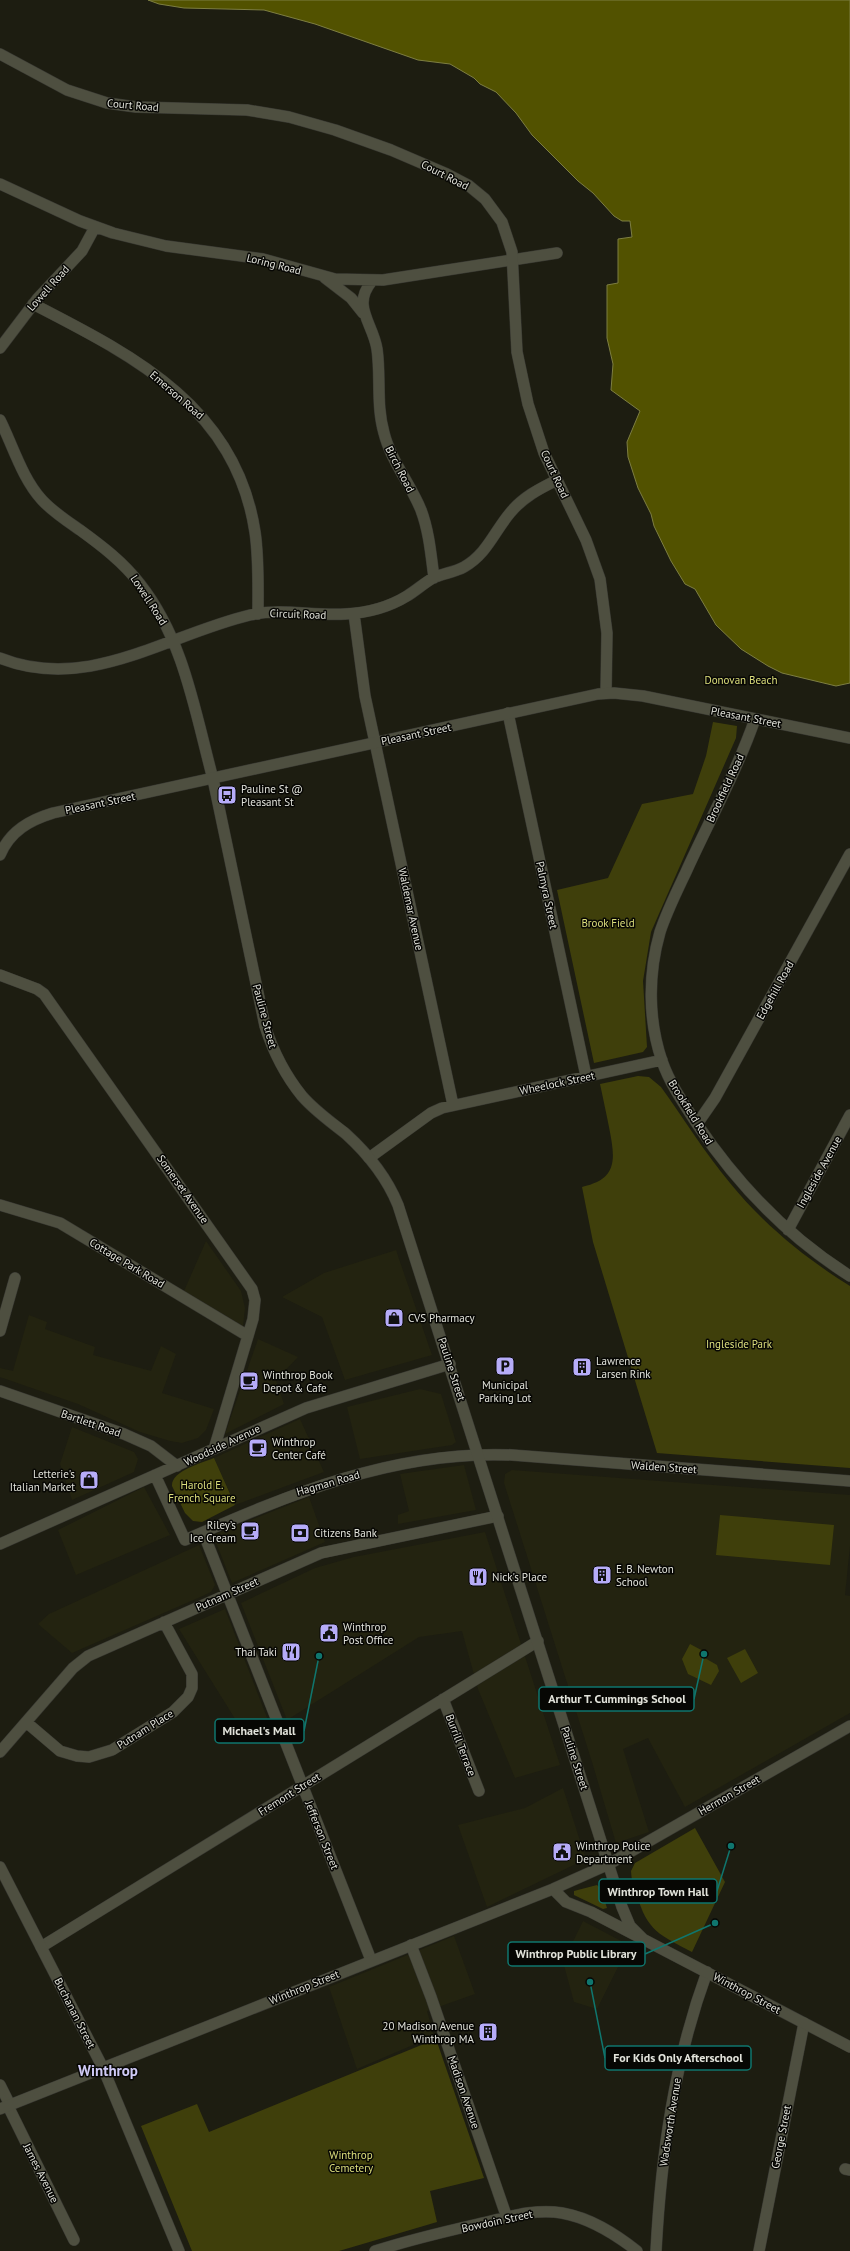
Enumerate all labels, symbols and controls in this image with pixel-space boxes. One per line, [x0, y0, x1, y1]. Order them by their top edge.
street label: Court Road [107, 96, 159, 114]
street label: Court Road [419, 157, 471, 193]
street label: Loring Road [245, 250, 303, 278]
street label: Lowell Road [24, 262, 72, 314]
street label: Emerson Road [147, 368, 207, 422]
street label: Birch Road [382, 443, 418, 495]
street label: Court Road [538, 448, 572, 500]
street label: Lowell Road [128, 572, 170, 628]
street label: Circuit Road [269, 606, 327, 622]
park label: Donovan Beach [704, 673, 778, 687]
street label: Pleasant Street [710, 703, 783, 731]
street label: Pleasant Street [380, 720, 453, 748]
street label: Brookfield Road [703, 751, 747, 825]
place label: Pauline St @ Pleasant St [241, 782, 303, 809]
bus stop icon: Pauline St @ Pleasant St [216, 784, 238, 806]
street label: Pleasant Street [64, 789, 137, 817]
street label: Palmyra Street [533, 860, 561, 930]
street label: Waldemar Avenue [395, 867, 427, 952]
park label: Brook Field [581, 916, 635, 930]
street label: Edgehill Road [753, 958, 797, 1022]
street label: Pauline Street [250, 982, 280, 1050]
street label: Wheelock Street [518, 1068, 596, 1098]
street label: Brookfield Road [665, 1077, 717, 1147]
street label: Ingleside Avenue [793, 1133, 845, 1210]
street label: Somerset Avenue [154, 1152, 212, 1226]
street label: Cottage Park Road [87, 1235, 167, 1291]
shop icon: CVS Pharmacy [383, 1307, 405, 1329]
place label: CVS Pharmacy [408, 1311, 476, 1325]
street label: Pauline Street [435, 1335, 469, 1403]
park label: Ingleside Park [706, 1337, 773, 1351]
place label: Lawrence Larsen Rink [596, 1354, 651, 1381]
parking icon: Municipal Parking Lot [494, 1355, 516, 1377]
building icon: Lawrence Larsen Rink [571, 1356, 593, 1378]
place label: Winthrop Book Depot & Cafe [263, 1368, 334, 1395]
cafe icon: Winthrop Book Depot & Cafe [238, 1370, 260, 1392]
place label: Municipal Parking Lot [479, 1378, 532, 1405]
street label: Bartlett Road [59, 1406, 123, 1440]
street label: Woodside Avenue [182, 1421, 263, 1469]
place label: Winthrop Center Café [272, 1435, 326, 1462]
cafe icon: Winthrop Center Café [247, 1437, 269, 1459]
street label: Walden Street [631, 1458, 698, 1476]
place label: Letterie's Italian Market [10, 1467, 75, 1494]
street label: Hagman Road [295, 1467, 361, 1499]
shop icon: Letterie's Italian Market [78, 1469, 100, 1491]
park label: Harold E. French Square [168, 1478, 236, 1505]
place label: Riley’s Ice Cream [190, 1518, 236, 1545]
cafe icon: Riley’s Ice Cream [239, 1520, 261, 1542]
bank icon: Citizens Bank [289, 1522, 311, 1544]
place label: Citizens Bank [314, 1526, 378, 1540]
place label: E. B. Newton School [616, 1562, 674, 1589]
building icon: E. B. Newton School [591, 1564, 613, 1586]
restaurant icon: Nick's Place [467, 1566, 489, 1588]
place label: Nick's Place [492, 1570, 547, 1584]
street label: Putnam Street [194, 1574, 261, 1614]
place label: Winthrop Post Office [343, 1620, 394, 1647]
public building icon: Winthrop Post Office [318, 1622, 340, 1644]
restaurant icon: Thai Taki [280, 1641, 302, 1663]
place label: Thai Taki [235, 1645, 277, 1659]
callout: Arthur T. Cummings School [539, 1687, 694, 1711]
text: Arthur T. Cummings School [548, 1691, 686, 1706]
street label: Putnam Place [114, 1706, 176, 1752]
street label: Burrill Terrace [443, 1712, 479, 1778]
callout: Michael's Mall [215, 1719, 304, 1743]
text: Michael's Mall [222, 1723, 296, 1738]
street label: Pauline Street [558, 1724, 592, 1792]
street label: Fremont Street [255, 1769, 323, 1819]
street label: Hermon Street [696, 1772, 762, 1818]
street label: Jefferson Street [302, 1798, 342, 1872]
place label: Winthrop Police Department [576, 1839, 651, 1866]
public building icon: Winthrop Police Department [551, 1841, 573, 1863]
callout: Winthrop Town Hall [599, 1879, 717, 1903]
text: Winthrop Town Hall [607, 1884, 709, 1899]
callout: Winthrop Public Library [508, 1942, 645, 1966]
text: Winthrop Public Library [515, 1946, 637, 1961]
street label: Winthrop Street [267, 1966, 341, 2007]
street label: Winthrop Street [711, 1969, 783, 2017]
street label: Buchanan Street [51, 1975, 99, 2051]
place label: 20 Madison Avenue Winthrop MA [383, 2019, 475, 2046]
building icon: 20 Madison Avenue Winthrop MA [477, 2021, 499, 2043]
callout: For Kids Only Afterschool [605, 2046, 751, 2070]
text: For Kids Only Afterschool [613, 2050, 743, 2065]
street label: Madison Avenue [445, 2054, 483, 2131]
district label: Winthrop [78, 2061, 138, 2080]
street label: Wadsworth Avenue [656, 2076, 684, 2167]
street label: George Street [768, 2104, 794, 2170]
street label: James Avenue [20, 2140, 62, 2205]
park label: Winthrop Cemetery [329, 2148, 374, 2175]
street label: Bowdoin Street [460, 2207, 534, 2235]

